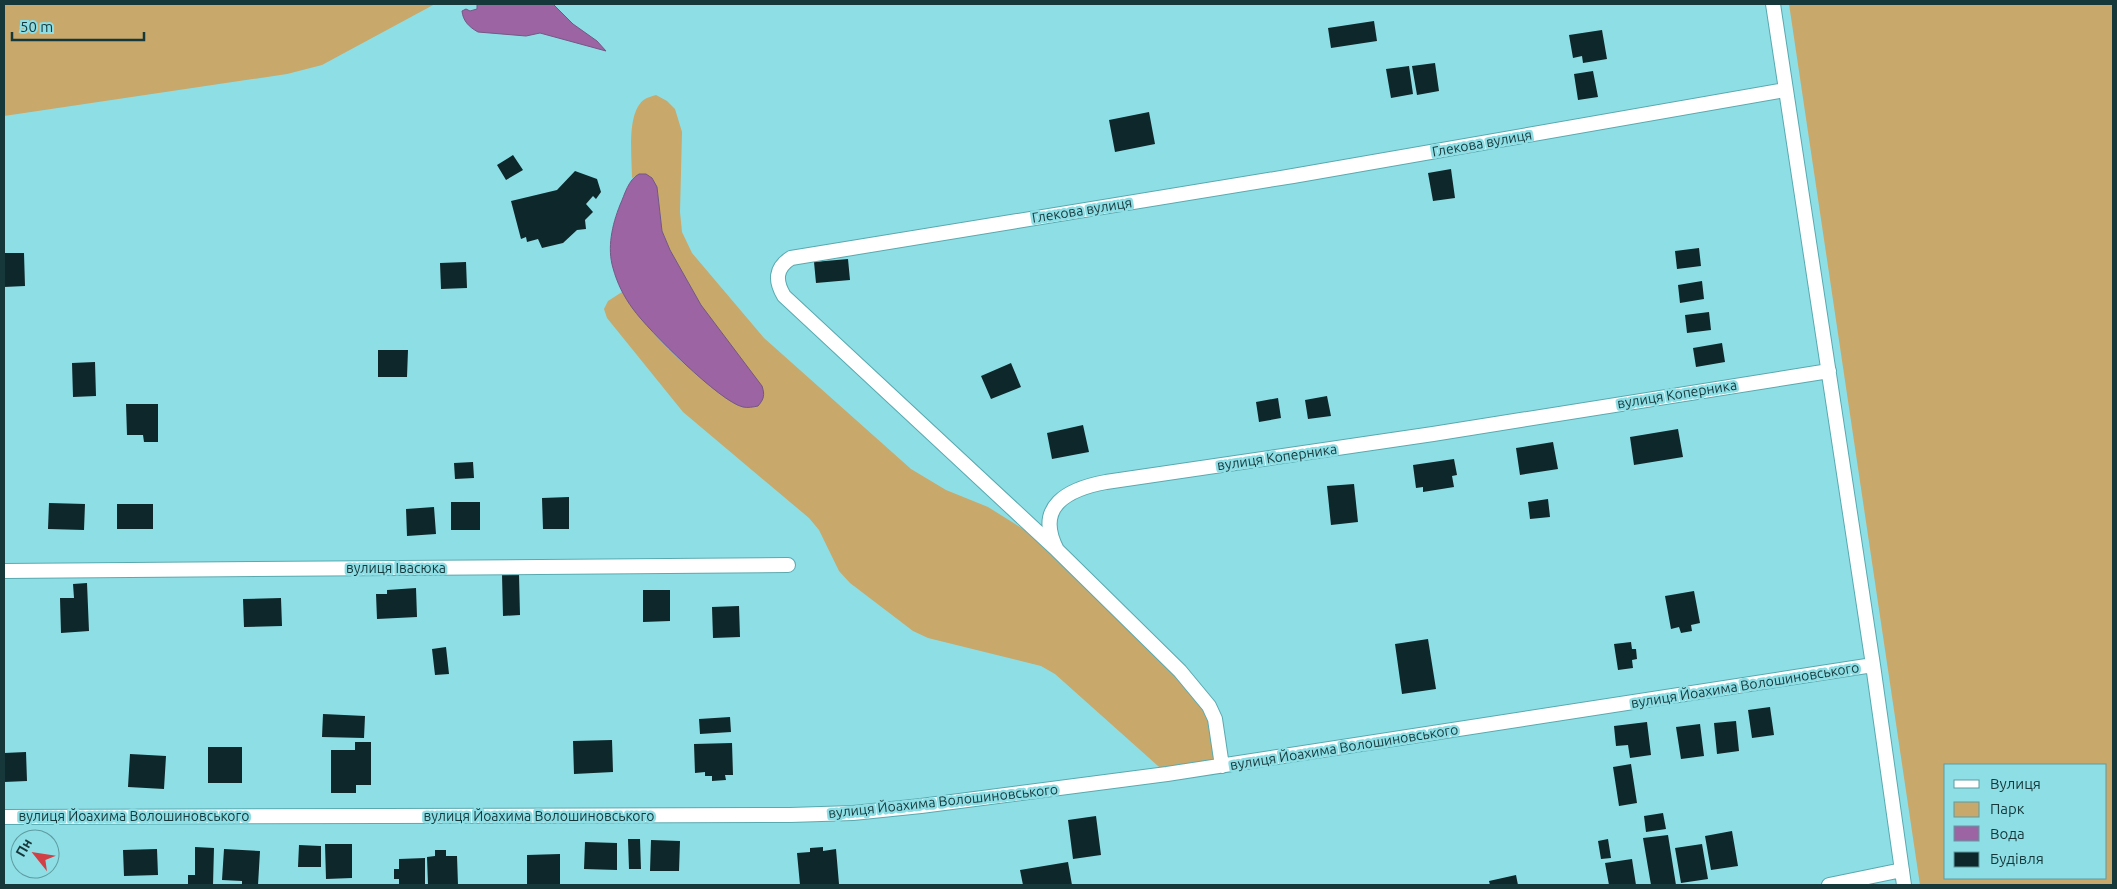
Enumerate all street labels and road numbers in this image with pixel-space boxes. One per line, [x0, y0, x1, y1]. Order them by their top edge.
street label: Глекова вулиця [1431, 126, 1533, 160]
street label: Глекова вулиця [1031, 194, 1133, 226]
street label: вулиця Коперника [1616, 377, 1738, 411]
street label: вулиця Коперника [1216, 441, 1338, 473]
street label: вулиця Івасюка [346, 560, 446, 576]
street label: вулиця Йоахима Волошиновського [1630, 658, 1860, 711]
street label: вулиця Йоахима Волошиновського [1229, 720, 1459, 773]
street label: вулиця Йоахима Волошиновського [827, 780, 1059, 821]
street label: вулиця Йоахима Волошиновського [19, 807, 249, 824]
street label: вулиця Йоахима Волошиновського [424, 807, 654, 824]

